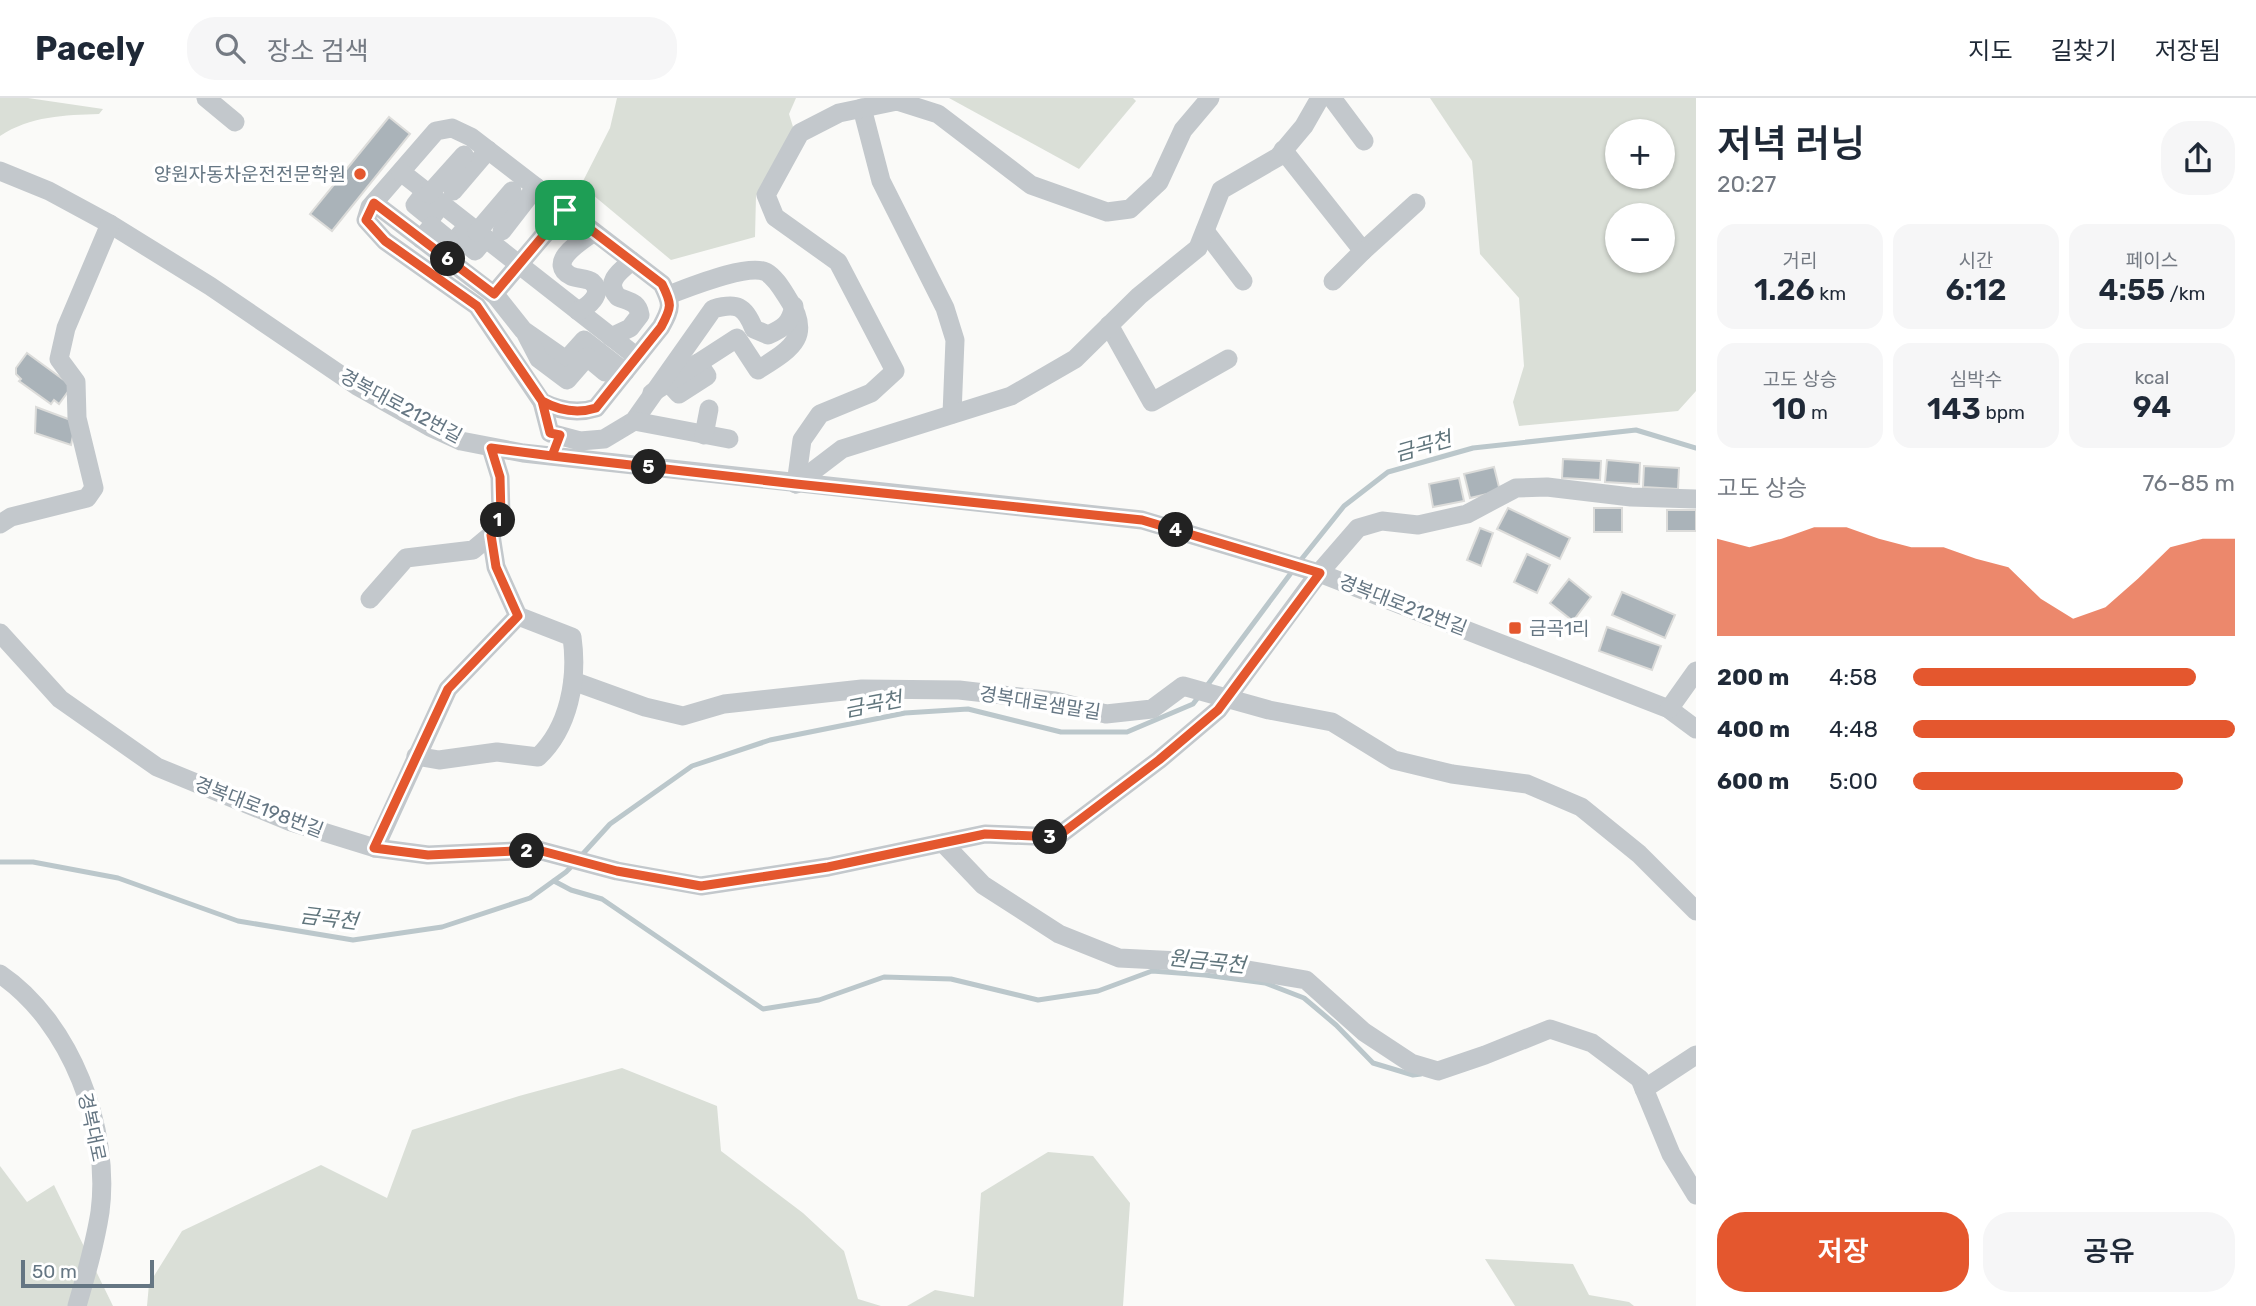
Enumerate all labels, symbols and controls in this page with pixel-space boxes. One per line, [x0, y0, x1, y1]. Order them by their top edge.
search box [187, 17, 677, 80]
text: Pacely [35, 29, 145, 68]
icon: search [211, 29, 249, 67]
text: 장소 검색 [267, 36, 369, 67]
text: 지도 [1968, 37, 2013, 65]
text: 길찾기 [2051, 37, 2117, 65]
text: 저장됨 [2155, 37, 2221, 65]
map controls [1605, 119, 1675, 273]
button: + [1605, 119, 1675, 189]
text: 저녁 러닝 [1717, 121, 1865, 167]
button: share [2161, 121, 2235, 195]
place label: 양원자동차운전전문학원 [154, 163, 346, 186]
marker: 양원자동차운전전문학원 [352, 166, 368, 182]
text: 20:27 [1717, 170, 1776, 198]
pin [535, 180, 595, 240]
icon: arrive [546, 191, 584, 229]
button: − [1605, 203, 1675, 273]
pin: 6 [430, 242, 466, 276]
text: 6 [441, 247, 454, 270]
text: 거리 [1783, 249, 1817, 272]
text: 시간 [1959, 249, 1993, 272]
text: 페이스 [2126, 249, 2178, 272]
text: 1.26 [1754, 272, 1815, 308]
text: 6:12 [1945, 272, 2007, 308]
text: 4:55 [2099, 272, 2165, 308]
text: km [1815, 282, 1846, 305]
text: /km [2165, 282, 2205, 305]
street label: 경복대로212번길 [336, 364, 466, 448]
text: kcal [2135, 366, 2169, 389]
text: 고도 상승 [1763, 368, 1837, 391]
text: 심박수 [1950, 368, 2002, 391]
text: 94 [2133, 389, 2171, 425]
text: 10 [1772, 391, 1806, 427]
text: 143 [1927, 391, 1981, 427]
text: m [1806, 401, 1828, 424]
text: bpm [1981, 401, 2025, 424]
water label: 금곡천 [1392, 425, 1457, 466]
pin: 5 [632, 450, 666, 484]
text: 5 [642, 455, 655, 478]
text: 76–85 m [2142, 469, 2235, 497]
text: 고도 상승 [1717, 474, 1807, 502]
pin: 1 [480, 502, 516, 538]
text: 1 [493, 508, 502, 531]
pin: 4 [1158, 512, 1194, 548]
text: 4 [1169, 518, 1182, 541]
street label: 경복대로212번길 [1336, 570, 1470, 640]
place label: 금곡1리 [1529, 617, 1590, 640]
marker: 금곡1리 [1507, 620, 1523, 636]
text: 200 m [1717, 663, 1789, 691]
text: 4:58 [1829, 663, 1877, 691]
street label: 경복대로샘말길 [978, 682, 1102, 724]
water label: 금곡천 [842, 686, 906, 722]
text: 400 m [1717, 715, 1790, 743]
text: 4:48 [1829, 715, 1878, 743]
text: 600 m [1717, 767, 1789, 795]
text: 5:00 [1829, 767, 1878, 795]
street label: 경복대로198번길 [191, 772, 327, 842]
pin: 3 [1032, 820, 1068, 854]
text: 3 [1043, 825, 1056, 848]
pin: 2 [510, 834, 544, 868]
text: 2 [520, 839, 533, 862]
water label: 금곡천 [299, 902, 362, 934]
water label: 원금곡천 [1167, 945, 1249, 978]
street label: 경복대로 [73, 1090, 111, 1164]
button: 저장 [1717, 1212, 1969, 1292]
button: 공유 [1983, 1212, 2235, 1292]
scale bar [21, 1257, 154, 1289]
text: 50 m [32, 1260, 77, 1283]

